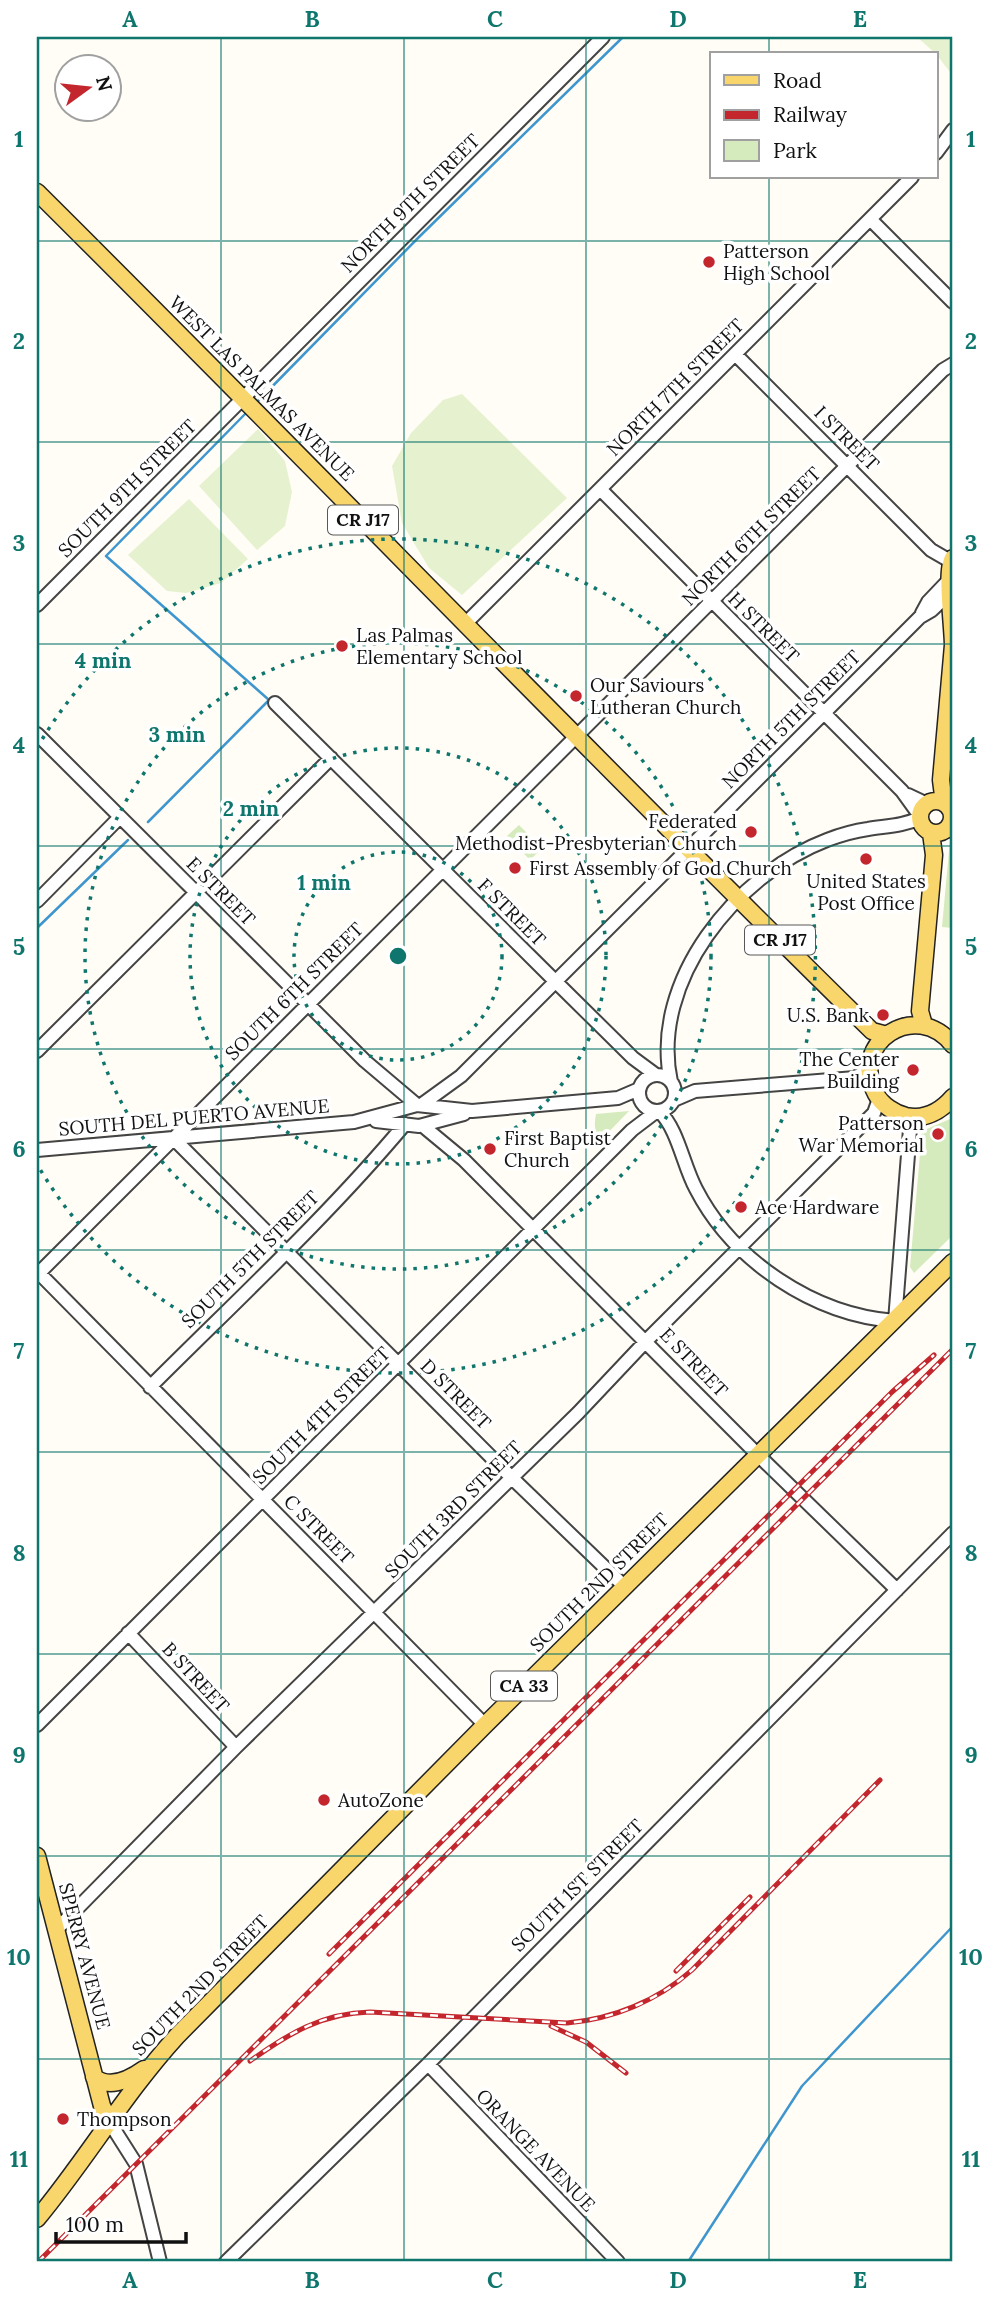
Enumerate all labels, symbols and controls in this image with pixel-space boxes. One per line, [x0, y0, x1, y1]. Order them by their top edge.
text: A [122, 4, 138, 33]
text: B [304, 4, 320, 33]
text: C [487, 4, 503, 33]
text: D [669, 4, 687, 33]
text: E [853, 4, 867, 33]
north arrow [52, 52, 122, 122]
legend [710, 52, 937, 178]
text: Road [773, 67, 822, 94]
text: N [91, 73, 118, 94]
text: Railway [773, 101, 847, 128]
text: 1 [14, 124, 24, 153]
text: 1 [966, 124, 976, 153]
street label: NORTH 9TH STREET [335, 128, 485, 278]
text: Park [773, 137, 817, 164]
place label: Patterson High School [723, 239, 830, 285]
marker: Patterson High School [701, 254, 717, 270]
street label: WEST LAS PALMAS AVENUE [164, 290, 360, 486]
street label: NORTH 7TH STREET [601, 313, 749, 461]
text: 2 [13, 326, 25, 355]
text: 2 [965, 326, 977, 355]
street label: I STREET [810, 401, 884, 475]
street label: SOUTH 9TH STREET [53, 414, 201, 562]
street label: NORTH 6TH STREET [676, 461, 826, 611]
road number: CR J17 [328, 506, 398, 534]
text: 3 [13, 528, 25, 557]
text: 3 [965, 528, 977, 557]
street label: H STREET [724, 587, 804, 667]
place label: Las Palmas Elementary School [356, 623, 522, 669]
marker: Las Palmas Elementary School [334, 638, 350, 654]
street label: NORTH 5TH STREET [717, 645, 865, 793]
text: 4 min [75, 647, 131, 674]
place label: Our Saviours Lutheran Church [590, 673, 741, 719]
marker: Our Saviours Lutheran Church [568, 688, 584, 704]
text: 3 min [149, 721, 205, 748]
text: 4 [13, 730, 25, 759]
text: 4 [965, 730, 977, 759]
text: 2 min [223, 795, 279, 822]
place label: Federated Methodist-Presbyterian Church [455, 809, 737, 855]
marker: Federated Methodist-Presbyterian Church [743, 824, 759, 840]
marker: United States Post Office [858, 851, 874, 867]
street label: E STREET [182, 852, 260, 930]
place label: First Assembly of God Church [529, 856, 792, 880]
marker: First Assembly of God Church [507, 860, 523, 876]
text: 1 min [297, 869, 351, 896]
place label: United States Post Office [806, 869, 926, 915]
street label: F STREET [473, 873, 551, 951]
street label: SOUTH 6TH STREET [220, 917, 368, 1065]
road number: CR J17 [745, 925, 815, 954]
text: 5 [13, 932, 25, 961]
text: 5 [965, 932, 977, 961]
centre of rings [386, 944, 410, 968]
place label: U.S. Bank [787, 1003, 870, 1027]
marker: U.S. Bank [875, 1007, 891, 1023]
place label: The Center Building [799, 1047, 900, 1093]
marker: The Center Building [905, 1062, 921, 1078]
street label: SOUTH DEL PUERTO AVENUE [58, 1093, 330, 1141]
place label: Patterson War Memorial [799, 1111, 924, 1157]
place label: First Baptist Church [504, 1126, 611, 1172]
marker: Patterson War Memorial [930, 1126, 946, 1142]
text: 6 [12, 1134, 26, 1163]
text: 6 [964, 1134, 978, 1163]
marker: First Baptist Church [482, 1141, 498, 1157]
street label: SOUTH 5TH STREET [176, 1185, 324, 1333]
place label: Ace Hardware [754, 1195, 879, 1219]
marker: Ace Hardware [733, 1199, 749, 1215]
street label: E STREET [655, 1322, 733, 1402]
text: 7 [14, 1336, 25, 1365]
text: 7 [966, 1336, 977, 1365]
street label: SOUTH 4TH STREET [247, 1341, 395, 1489]
street label: D STREET [416, 1354, 496, 1434]
street label: SOUTH 3RD STREET [379, 1435, 527, 1583]
street label: C STREET [279, 1489, 359, 1569]
street label: SOUTH 2ND STREET [525, 1508, 673, 1656]
text: 8 [12, 1538, 26, 1567]
text: 8 [964, 1538, 978, 1567]
street label: B STREET [157, 1637, 235, 1717]
road number: CA 33 [491, 1672, 557, 1700]
text: 9 [12, 1740, 26, 1769]
text: 9 [964, 1740, 978, 1769]
place label: AutoZone [337, 1788, 424, 1812]
marker: AutoZone [316, 1792, 332, 1808]
street label: SOUTH 1ST STREET [506, 1814, 648, 1956]
street label: SPERRY AVENUE [54, 1880, 116, 2032]
street label: SOUTH 2ND STREET [127, 1910, 273, 2060]
text: 10 [7, 1942, 31, 1971]
text: 10 [959, 1942, 983, 1971]
street label: ORANGE AVENUE [471, 2084, 601, 2216]
place label: Thompson [77, 2107, 171, 2131]
marker: Thompson [55, 2111, 71, 2127]
text: 11 [10, 2144, 28, 2173]
text: 11 [962, 2144, 980, 2173]
scale bar [56, 2201, 186, 2245]
text: 100 m [66, 2211, 124, 2238]
text: A [122, 2265, 138, 2294]
text: B [304, 2265, 320, 2294]
text: C [487, 2265, 503, 2294]
text: D [669, 2265, 687, 2294]
text: E [853, 2265, 867, 2294]

